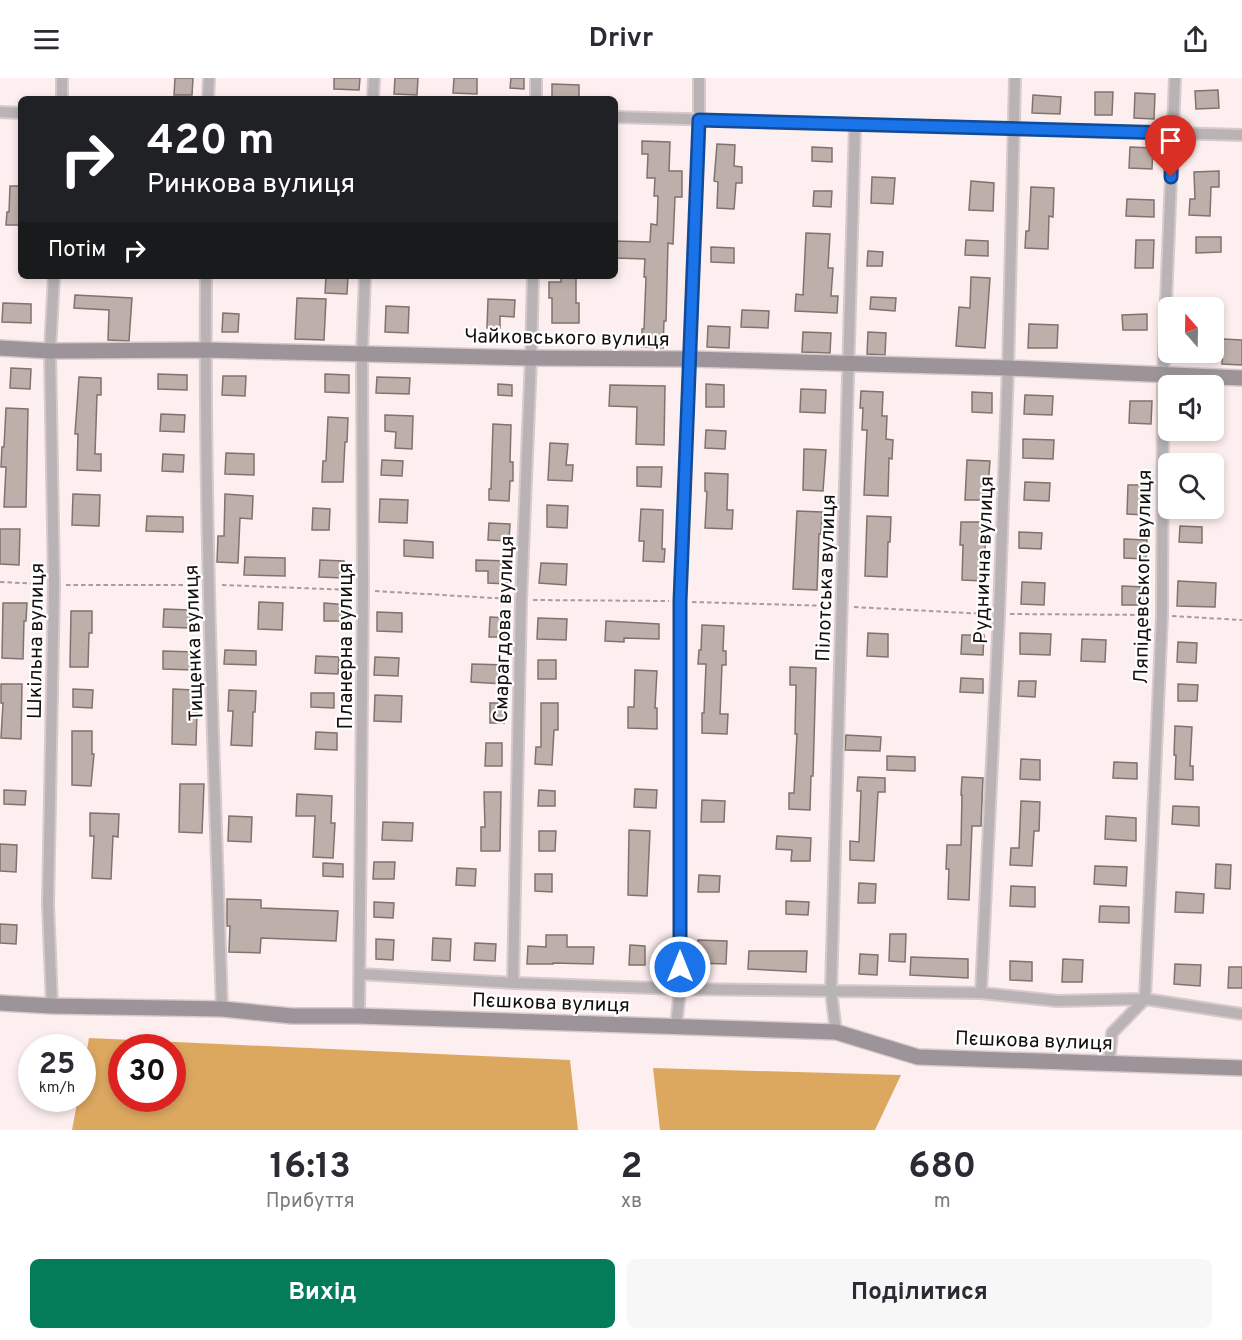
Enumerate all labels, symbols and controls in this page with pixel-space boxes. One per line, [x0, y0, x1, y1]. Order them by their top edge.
text: Drivr [589, 22, 653, 56]
icon: menu [30, 23, 63, 56]
icon: share [1179, 23, 1212, 56]
pin [1145, 115, 1196, 177]
text: 420 m [147, 116, 275, 169]
icon: right [48, 120, 126, 198]
icon: arrive [1154, 124, 1187, 157]
text: Ринкова вулиця [147, 168, 355, 202]
icon: right [118, 234, 151, 267]
text: Потім [48, 237, 106, 264]
north arrow [1158, 297, 1224, 363]
map controls [1158, 297, 1224, 519]
street label: Чайковського вулиця [464, 324, 670, 354]
button: sound [1158, 375, 1224, 441]
button: search [1158, 453, 1224, 519]
street label: Ляпідевського вулиця [1129, 469, 1159, 685]
street label: Руднична вулиця [969, 476, 1001, 645]
street label: Пілотська вулиця [811, 494, 843, 662]
street label: Смарагдова вулиця [489, 535, 521, 723]
street label: Шкільна вулиця [23, 563, 51, 719]
street label: Планерна вулиця [334, 563, 360, 729]
street label: Тищенка вулиця [179, 564, 211, 722]
position arrow [648, 935, 712, 999]
street label: Пєшкова вулиця [471, 988, 630, 1020]
street label: Пєшкова вулиця [954, 1026, 1113, 1058]
speed limit sign: 30 [108, 1034, 186, 1112]
text: 25 [39, 1047, 75, 1084]
text: km/h [39, 1079, 75, 1098]
text: 16:13 [270, 1145, 351, 1191]
text: 2 [620, 1145, 643, 1191]
text: 680 [908, 1145, 976, 1191]
text: Прибуття [266, 1189, 355, 1215]
text: хв [621, 1189, 642, 1215]
text: m [934, 1189, 951, 1215]
button: Вихід [30, 1259, 615, 1328]
button: Поділитися [627, 1259, 1212, 1328]

